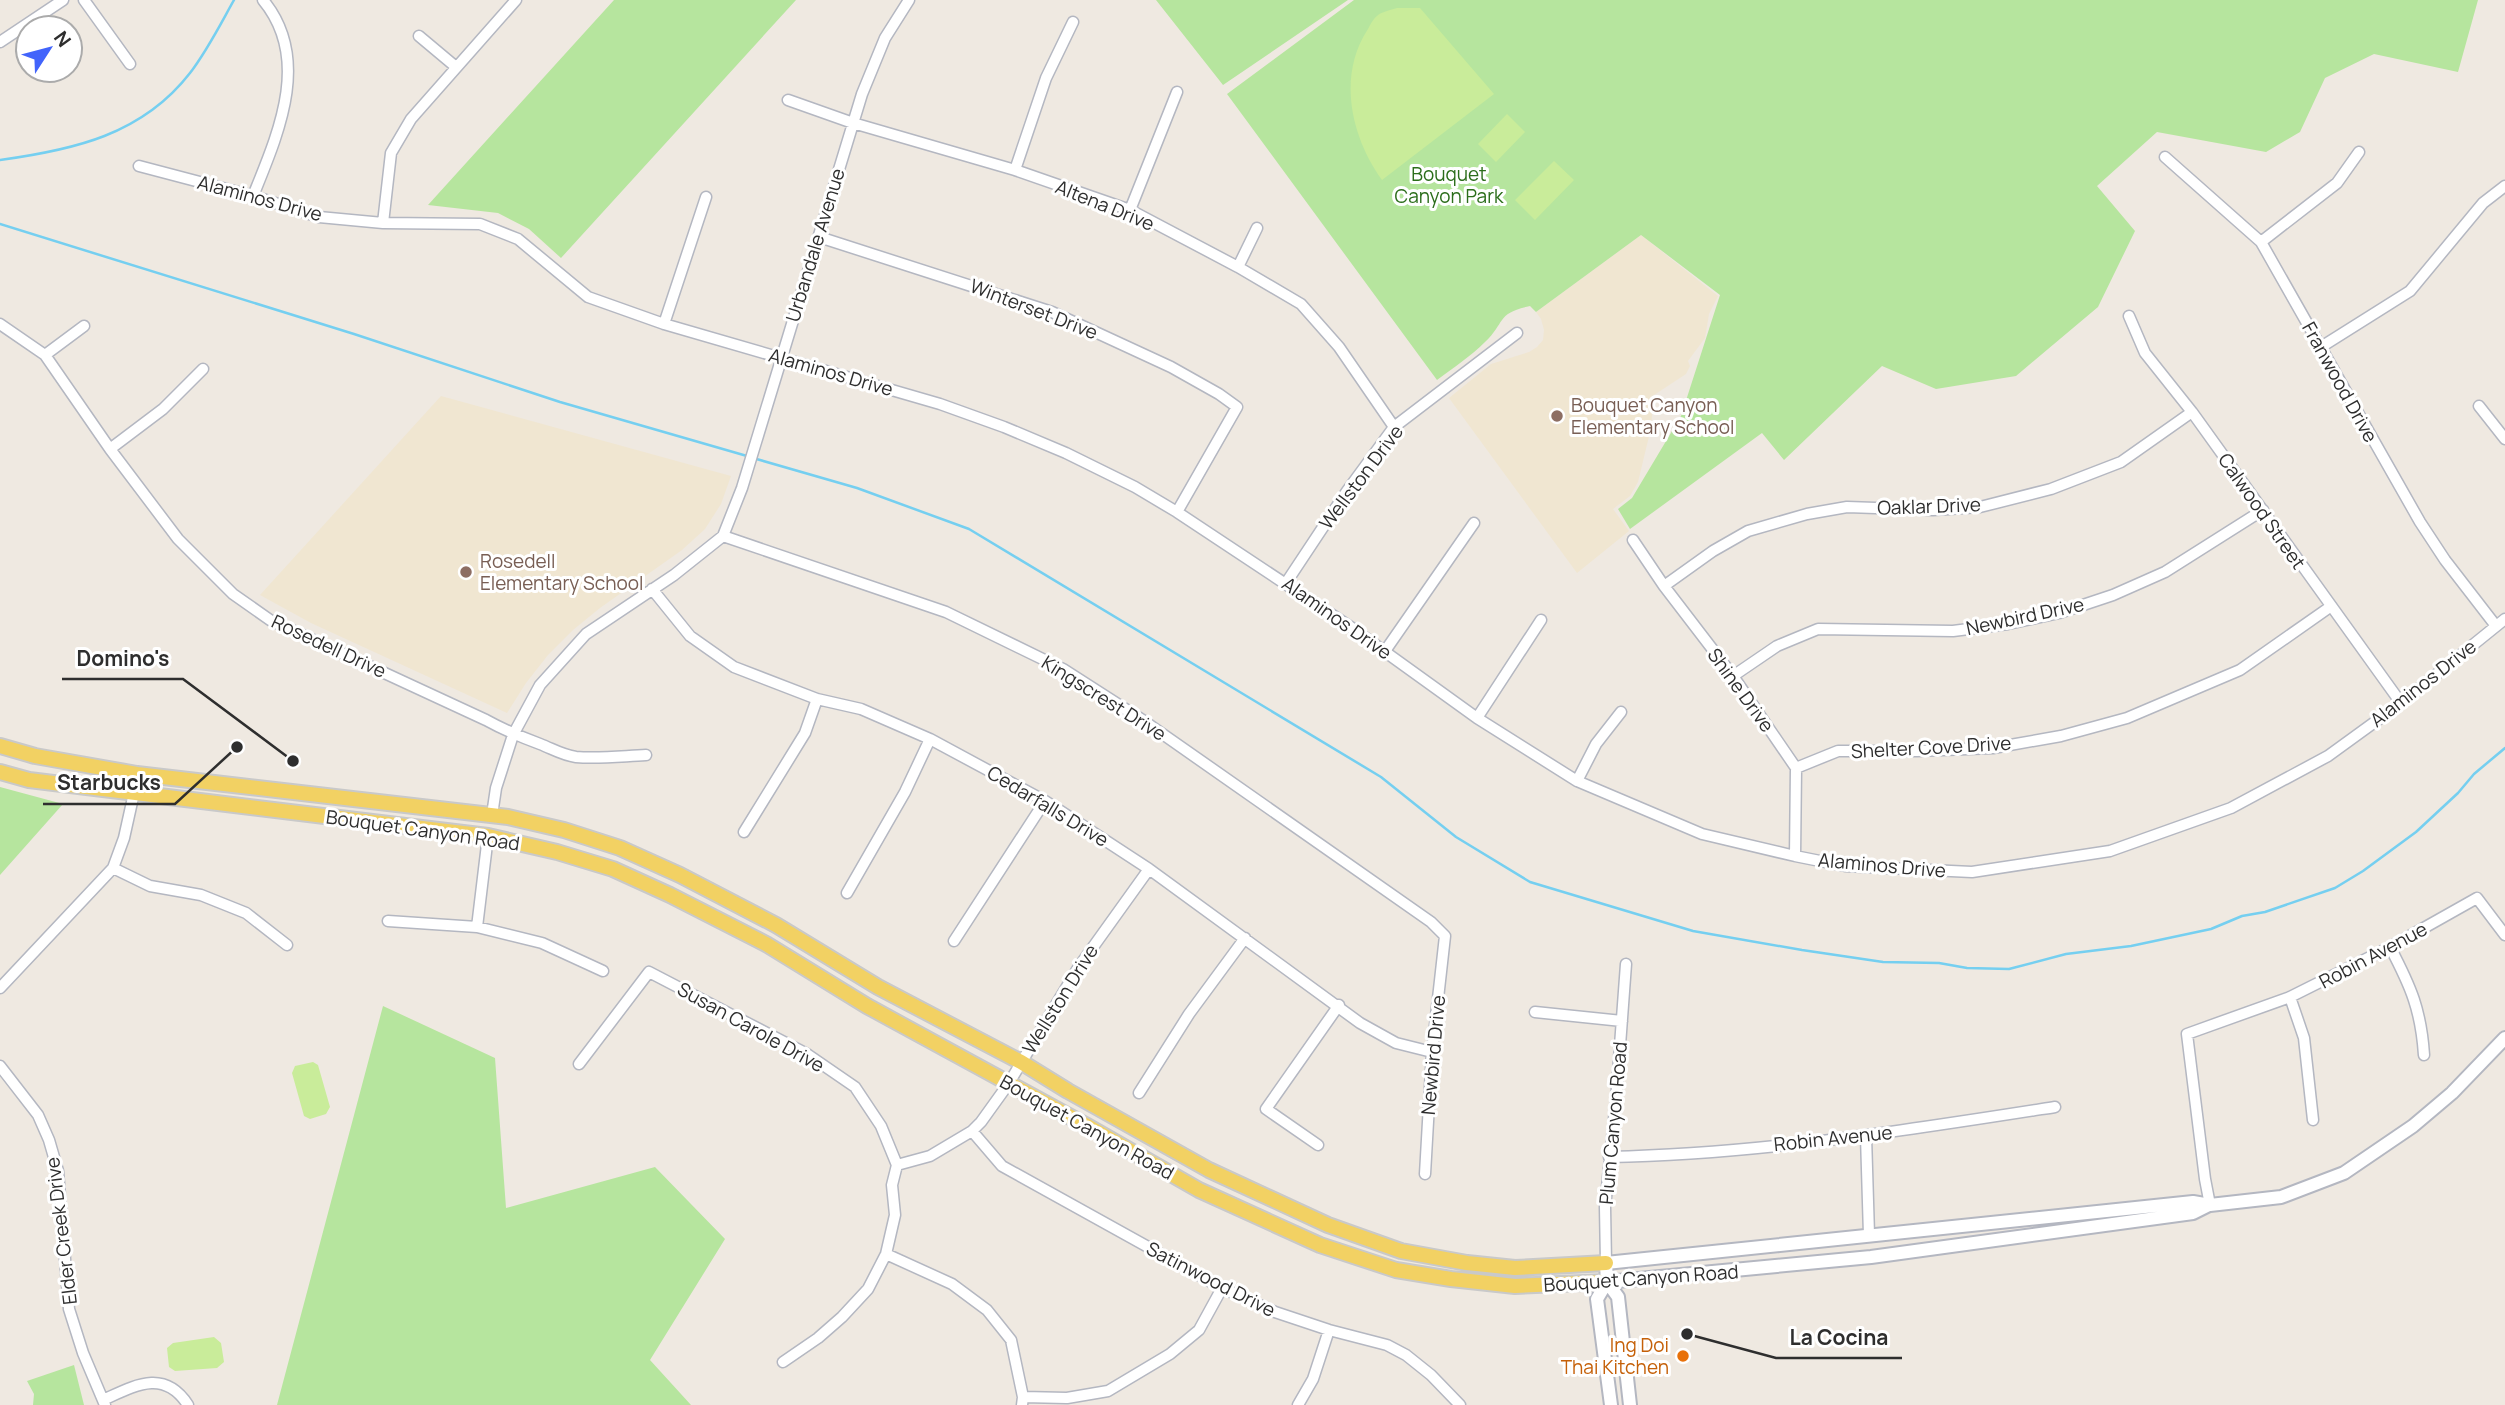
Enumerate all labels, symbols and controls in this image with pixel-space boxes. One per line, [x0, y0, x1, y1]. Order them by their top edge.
north arrow [14, 14, 84, 84]
text: N [48, 26, 77, 52]
park label: Bouquet Canyon Park [1395, 161, 1504, 209]
street label: Urbandale Avenue [779, 165, 851, 325]
street label: Alaminos Drive [195, 169, 325, 227]
street label: Altena Drive [1052, 173, 1158, 237]
street label: Winterset Drive [966, 273, 1102, 345]
street label: Franwood Drive [2296, 317, 2384, 447]
street label: Alaminos Drive [766, 342, 896, 402]
place label: Bouquet Canyon Elementary School [1571, 392, 1734, 440]
marker: Bouquet Canyon Elementary School [1549, 408, 1565, 424]
street label: Wellston Drive [1313, 419, 1409, 535]
street label: Calwood Street [2212, 448, 2312, 574]
street label: Oaklar Drive [1877, 491, 1981, 521]
place label: Rosedell Elementary School [480, 548, 643, 596]
marker: Rosedell Elementary School [458, 564, 474, 580]
street label: Alaminos Drive [1277, 571, 1397, 665]
street label: Newbird Drive [1964, 591, 2086, 641]
street label: Rosedell Drive [267, 608, 391, 684]
street label: Alaminos Drive [2365, 633, 2481, 733]
callout: Domino's [62, 637, 183, 679]
street label: Shine Drive [1702, 643, 1780, 737]
text: Domino's [77, 644, 169, 672]
street label: Kingscrest Drive [1037, 649, 1171, 747]
street label: Shelter Cove Drive [1850, 730, 2012, 764]
street label: Cedarfalls Drive [982, 759, 1114, 853]
callout: Starbucks [43, 762, 175, 804]
text: Starbucks [57, 768, 161, 796]
street label: Bouquet Canyon Road [324, 804, 522, 856]
street label: Alaminos Drive [1817, 846, 1947, 884]
street label: Robin Avenue [2314, 916, 2432, 994]
street label: Wellston Drive [1016, 939, 1104, 1059]
street label: Susan Carole Drive [673, 976, 829, 1078]
street label: Newbird Drive [1415, 994, 1451, 1116]
street label: Plum Canyon Road [1593, 1041, 1633, 1205]
street label: Bouquet Canyon Road [995, 1068, 1179, 1186]
street label: Robin Avenue [1772, 1119, 1894, 1157]
street label: Elder Creek Drive [39, 1156, 83, 1306]
street label: Satinwood Drive [1142, 1235, 1280, 1323]
street label: Bouquet Canyon Road [1543, 1258, 1739, 1298]
callout: La Cocina [1776, 1316, 1902, 1358]
text: La Cocina [1790, 1323, 1888, 1351]
place label: Ing Doi Thai Kitchen [1561, 1332, 1669, 1380]
marker: Ing Doi Thai Kitchen [1675, 1348, 1691, 1364]

